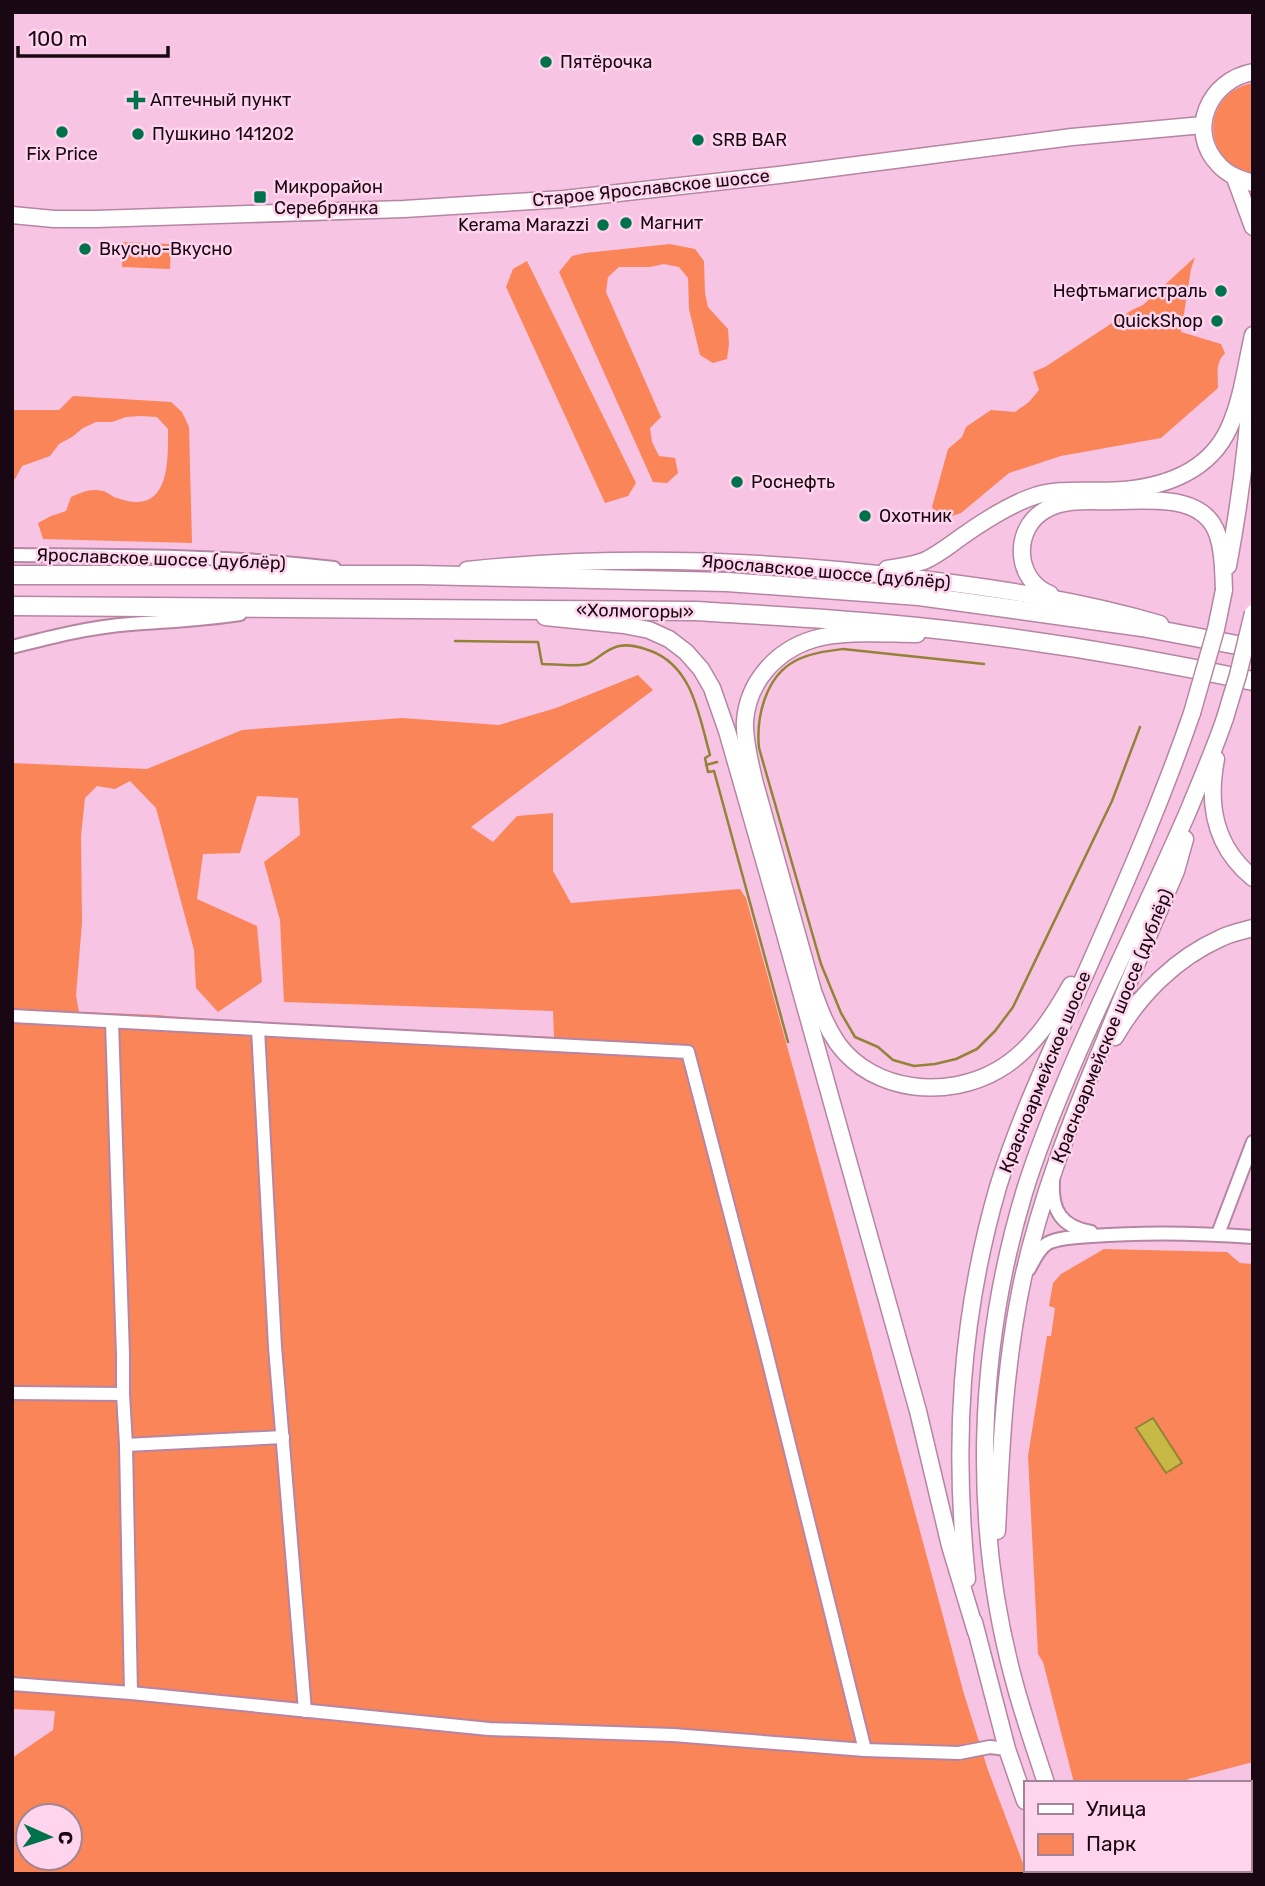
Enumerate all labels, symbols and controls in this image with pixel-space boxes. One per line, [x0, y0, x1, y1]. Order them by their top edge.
scale bar [18, 14, 168, 58]
text: 100 m [28, 26, 87, 51]
place label: Пятёрочка [560, 51, 653, 73]
marker: Пятёрочка [538, 54, 554, 70]
place label: Аптечный пункт [150, 89, 291, 111]
marker: Аптечный пункт [128, 92, 144, 108]
place label: Пушкино 141202 [152, 123, 294, 145]
marker: Fix Price [54, 124, 70, 140]
marker: Пушкино 141202 [130, 126, 146, 142]
place label: SRB BAR [712, 129, 787, 151]
marker: SRB BAR [690, 132, 706, 148]
place label: Fix Price [26, 143, 98, 165]
street label: Старое Ярославское шоссе [531, 165, 771, 211]
place label: Микрорайон Серебрянка [274, 176, 383, 219]
marker: Микрорайон Серебрянка [252, 189, 268, 205]
place label: Магнит [640, 212, 703, 234]
place label: Kerama Marazzi [458, 214, 589, 236]
marker: Магнит [618, 215, 634, 231]
marker: Kerama Marazzi [595, 217, 611, 233]
place label: Вкусно-Вкусно [99, 238, 232, 260]
marker: Вкусно-Вкусно [77, 241, 93, 257]
place label: Нефтьмагистраль [1053, 280, 1207, 302]
marker: Нефтьмагистраль [1213, 283, 1229, 299]
place label: QuickShop [1113, 310, 1203, 332]
marker: QuickShop [1209, 313, 1225, 329]
place label: Роснефть [751, 471, 835, 493]
marker: Роснефть [729, 474, 745, 490]
place label: Охотник [879, 505, 952, 527]
marker: Охотник [857, 508, 873, 524]
street label: Ярославское шоссе (дублёр) [36, 544, 286, 574]
street label: Ярославское шоссе (дублёр) [701, 550, 951, 594]
street label: «Холмогоры» [576, 599, 694, 623]
street label: Красноармейское шоссе (дублёр) [1047, 886, 1177, 1166]
street label: Красноармейское шоссе [994, 968, 1096, 1176]
legend [1024, 1781, 1251, 1872]
text: Улица [1086, 1796, 1146, 1821]
north arrow [14, 1802, 84, 1872]
text: С [54, 1831, 77, 1845]
text: Парк [1086, 1831, 1136, 1856]

